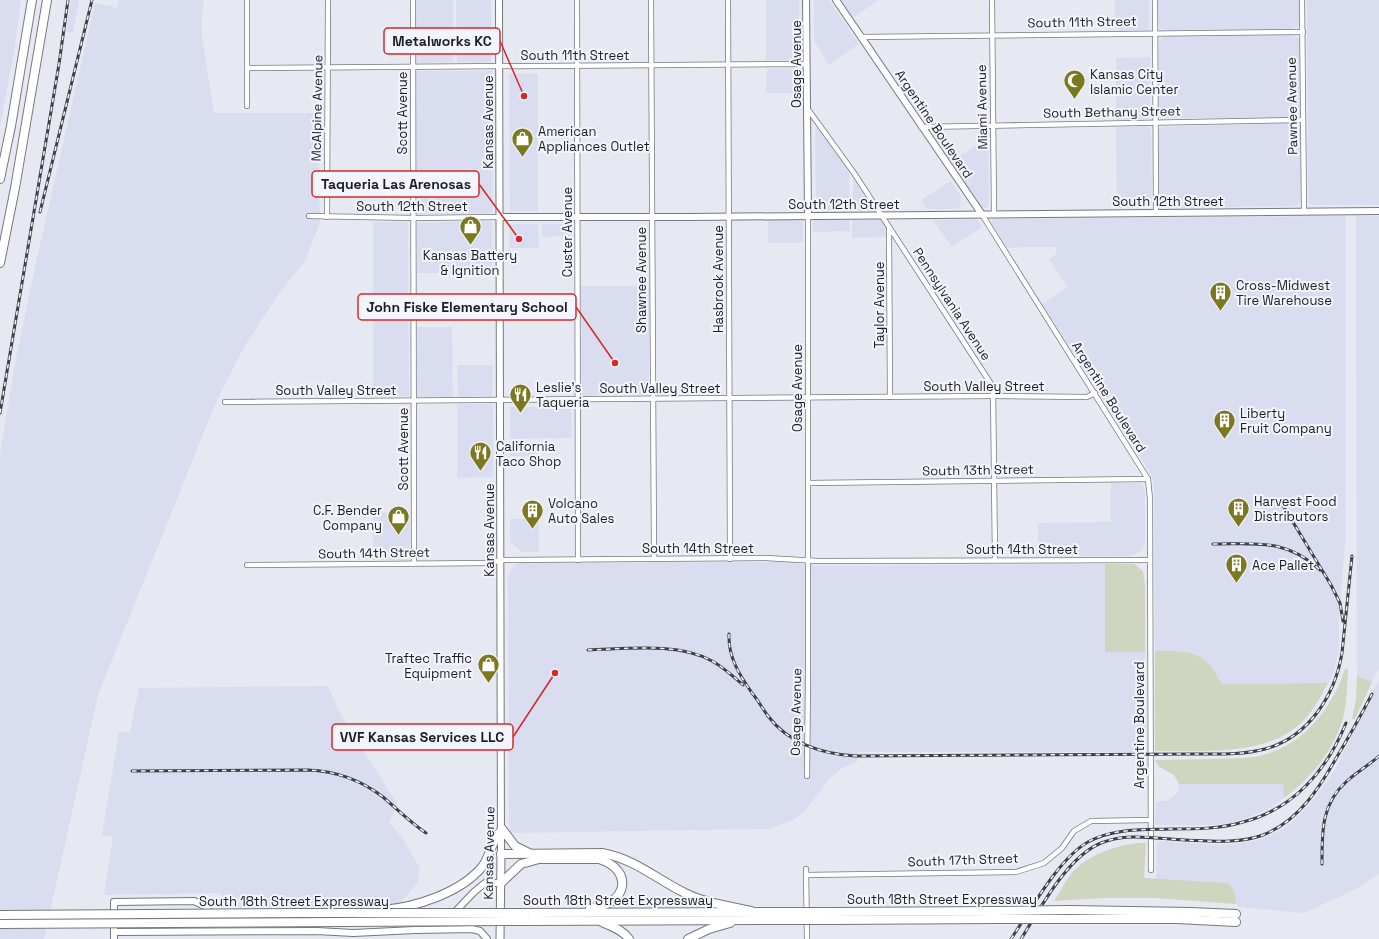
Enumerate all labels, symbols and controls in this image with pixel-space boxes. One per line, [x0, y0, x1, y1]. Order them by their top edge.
street label: South 11th Street [1027, 13, 1137, 31]
street label: Osage Avenue [788, 20, 805, 108]
callout: Metalworks KC [384, 28, 500, 54]
text: Metalworks KC [392, 32, 492, 50]
street label: South 11th Street [520, 47, 630, 64]
street label: McAlpine Avenue [308, 55, 326, 161]
street label: Pawnee Avenue [1283, 57, 1301, 155]
street label: Miami Avenue [973, 64, 991, 150]
street label: Argentine Boulevard [891, 66, 977, 182]
place label: Kansas City Islamic Center [1090, 66, 1178, 98]
mosque icon: Kansas City Islamic Center [1062, 68, 1088, 101]
street label: Scott Avenue [394, 71, 411, 155]
street label: Kansas Avenue [480, 75, 497, 169]
street label: South Bethany Street [1043, 102, 1181, 122]
place label: American Appliances Outlet [538, 123, 650, 155]
shop icon: American Appliances Outlet [510, 125, 536, 158]
callout: Taqueria Las Arenosas [312, 171, 479, 197]
text: Taqueria Las Arenosas [321, 175, 471, 193]
street label: Custer Avenue [559, 187, 576, 277]
street label: South 12th Street [1112, 193, 1224, 210]
street label: South 12th Street [788, 196, 900, 213]
street label: South 12th Street [356, 198, 468, 215]
shop icon: Kansas Battery & Ignition [457, 214, 483, 247]
street label: Hasbrook Avenue [710, 225, 727, 333]
street label: Shawnee Avenue [633, 227, 650, 333]
street label: Pennsylvania Avenue [909, 244, 995, 364]
place label: Kansas Battery & Ignition [423, 247, 517, 279]
street label: Taylor Avenue [871, 262, 888, 348]
place label: Cross-Midwest Tire Warehouse [1236, 277, 1332, 309]
building icon: Cross-Midwest Tire Warehouse [1207, 279, 1233, 312]
callout: John Fiske Elementary School [358, 294, 576, 320]
text: John Fiske Elementary School [366, 298, 568, 316]
street label: Argentine Boulevard [1068, 338, 1150, 456]
street label: Osage Avenue [789, 344, 806, 432]
street label: South Valley Street [923, 378, 1045, 395]
place label: Leslie's Taqueria [536, 379, 590, 411]
street label: South Valley Street [599, 380, 721, 397]
restaurant icon: Leslie's Taqueria [507, 381, 533, 414]
street label: South Valley Street [275, 382, 397, 399]
place label: Liberty Fruit Company [1240, 405, 1332, 437]
street label: Scott Avenue [395, 407, 412, 491]
building icon: Liberty Fruit Company [1211, 407, 1237, 440]
place label: California Taco Shop [496, 438, 561, 470]
restaurant icon: California Taco Shop [468, 440, 494, 473]
street label: South 13th Street [922, 461, 1034, 479]
street label: Kansas Avenue [481, 483, 498, 577]
place label: Harvest Food Distributors [1254, 493, 1337, 525]
place label: Volcano Auto Sales [548, 495, 615, 527]
building icon: Harvest Food Distributors [1225, 495, 1251, 528]
building icon: Volcano Auto Sales [519, 497, 545, 530]
place label: C.F. Bender Company [313, 502, 382, 534]
shop icon: C.F. Bender Company [385, 504, 411, 537]
street label: South 14th Street [642, 540, 754, 557]
street label: South 14th Street [966, 541, 1078, 558]
street label: South 14th Street [318, 544, 430, 562]
building icon: Ace Pallet [1224, 552, 1250, 585]
place label: Ace Pallet [1252, 557, 1314, 574]
place label: Traftec Traffic Equipment [385, 650, 472, 682]
shop icon: Traftec Traffic Equipment [475, 652, 501, 685]
street label: Argentine Boulevard [1131, 661, 1148, 789]
street label: Osage Avenue [787, 668, 805, 756]
callout: VVF Kansas Services LLC [332, 724, 513, 750]
text: VVF Kansas Services LLC [340, 728, 504, 746]
street label: Kansas Avenue [480, 806, 498, 900]
street label: South 17th Street [907, 850, 1019, 870]
street label: South 18th Street Expressway [847, 891, 1037, 908]
street label: South 18th Street Expressway [523, 892, 713, 909]
street label: South 18th Street Expressway [199, 893, 389, 910]

